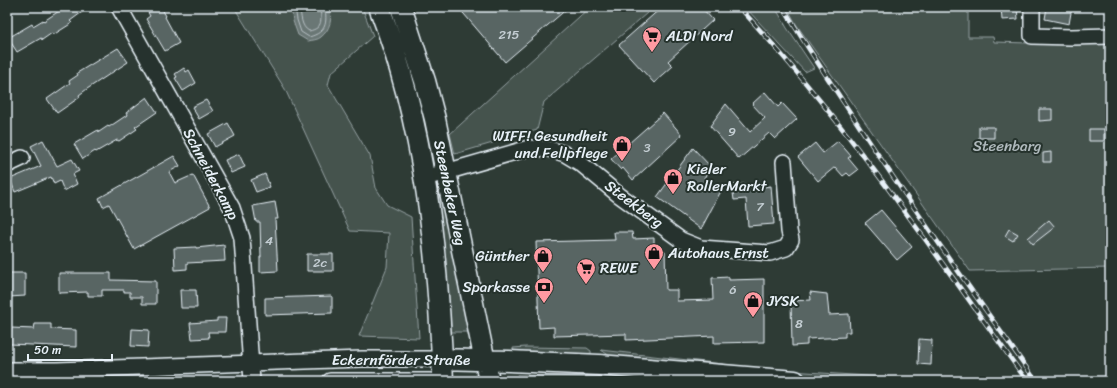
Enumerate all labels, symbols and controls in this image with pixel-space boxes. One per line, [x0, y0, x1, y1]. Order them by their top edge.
house number: 215 [498, 23, 520, 46]
place label: ALDI Nord [665, 23, 734, 49]
supermarket icon: ALDI Nord [641, 25, 663, 53]
house number: 9 [728, 120, 736, 143]
street label: Schneiderkamp [176, 123, 246, 225]
place label: WIFF! Gesundheit und Fellpflege [492, 123, 608, 166]
park label: Steenbarg [973, 133, 1042, 159]
shop icon: WIFF! Gesundheit und Fellpflege [611, 134, 633, 162]
house number: 3 [643, 136, 651, 159]
street label: Steenbeker Weg [426, 138, 474, 248]
place label: Kieler RollerMarkt [687, 156, 768, 199]
shop icon: Kieler RollerMarkt [662, 167, 684, 195]
street label: Steekberg [599, 173, 669, 235]
house number: 7 [756, 195, 765, 218]
house number: 4 [265, 229, 273, 252]
place label: Autohaus Ernst [667, 240, 769, 266]
shop icon: Autohaus Ernst [643, 242, 665, 270]
place label: Günther [475, 243, 530, 269]
shop icon: Günther [532, 245, 554, 273]
house number: 2c [313, 251, 328, 274]
place label: REWE [600, 255, 639, 281]
supermarket icon: REWE [575, 257, 597, 285]
place label: Sparkasse [462, 274, 530, 300]
bank icon: Sparkasse [533, 276, 555, 304]
house number: 6 [729, 278, 737, 301]
place label: JYSK [766, 288, 799, 314]
shop icon: JYSK [742, 290, 764, 318]
house number: 8 [795, 312, 803, 335]
scale bar [28, 336, 112, 362]
text: 50 m [34, 339, 61, 361]
street label: Eckernförder Straße [332, 347, 470, 373]

